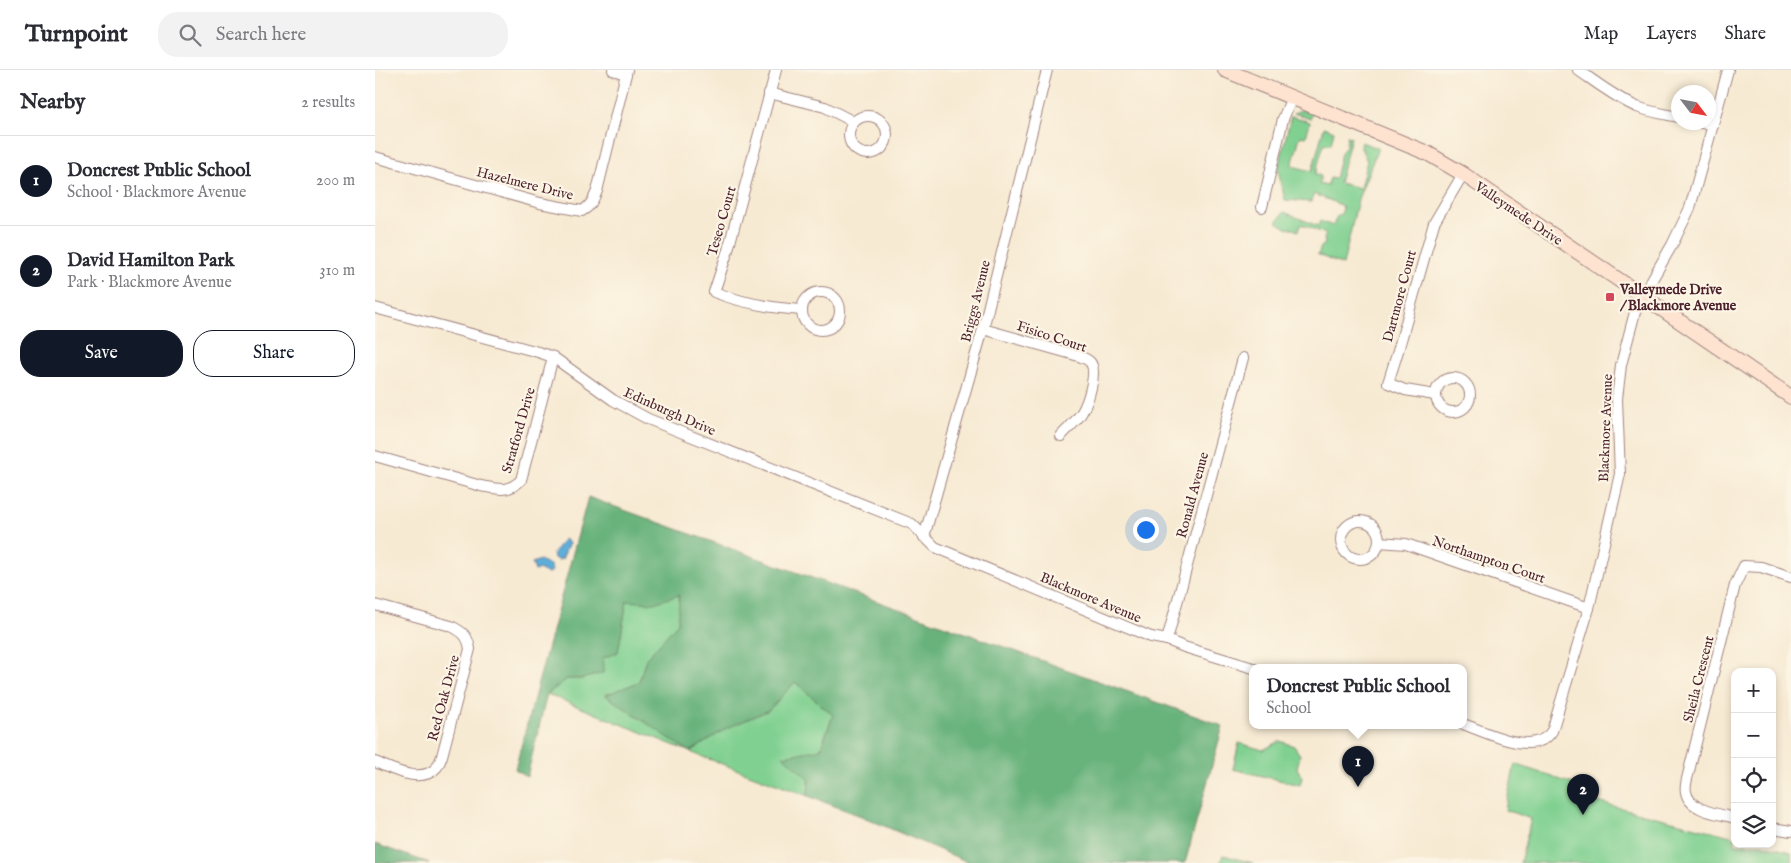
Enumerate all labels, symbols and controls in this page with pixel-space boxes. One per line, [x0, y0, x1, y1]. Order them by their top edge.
search box [158, 12, 508, 57]
text: Turnpoint [25, 19, 128, 50]
icon: search [176, 21, 204, 49]
text: Search here [216, 23, 306, 47]
text: Map [1584, 23, 1618, 46]
text: Layers [1646, 23, 1697, 46]
text: Share [1725, 23, 1766, 46]
north arrow [1671, 85, 1716, 130]
text: Nearby [20, 89, 85, 116]
text: 2 results [301, 93, 355, 113]
text: Doncrest Public School [67, 159, 251, 183]
street label: Hazelmere Drive [474, 163, 576, 205]
text: 1 [33, 171, 39, 191]
text: 200 m [316, 171, 355, 191]
street label: Valleymede Drive [1470, 177, 1566, 250]
text: School · Blackmore Avenue [67, 183, 246, 203]
street label: Teseo Court [703, 184, 741, 258]
street label: Dartmore Court [1379, 248, 1421, 344]
text: David Hamilton Park [67, 249, 235, 273]
street label: Briggs Avenue [957, 258, 995, 344]
text: 2 [32, 261, 40, 281]
text: 310 m [319, 261, 355, 281]
text: Park · Blackmore Avenue [67, 273, 232, 293]
place label: Valleymede Drive / Blackmore Avenue [1619, 281, 1737, 315]
marker: Valleymede Drive / Blackmore Avenue [1604, 291, 1616, 303]
street label: Fisico Court [1014, 317, 1089, 357]
button: Save [20, 330, 183, 377]
button: Share [193, 330, 355, 377]
street label: Blackmore Avenue [1595, 373, 1617, 482]
street label: Edinburgh Drive [621, 384, 719, 440]
street label: Stratford Drive [498, 385, 540, 475]
street label: Ronald Avenue [1173, 450, 1213, 540]
your location [1133, 517, 1159, 543]
street label: Northampton Court [1430, 532, 1548, 588]
street label: Blackmore Avenue [1037, 568, 1145, 628]
street label: Sheila Crescent [1679, 634, 1718, 725]
street label: Red Oak Drive [424, 653, 464, 743]
popup [1249, 664, 1467, 729]
map controls [1731, 668, 1776, 848]
button: + [1731, 668, 1776, 713]
text: Doncrest Public School [1266, 675, 1450, 699]
text: School [1266, 699, 1311, 719]
button: − [1731, 713, 1776, 758]
pin: 1 [1342, 746, 1374, 787]
button: locate [1731, 758, 1776, 803]
pin: 2 [1567, 774, 1599, 815]
button: layers [1731, 803, 1776, 848]

